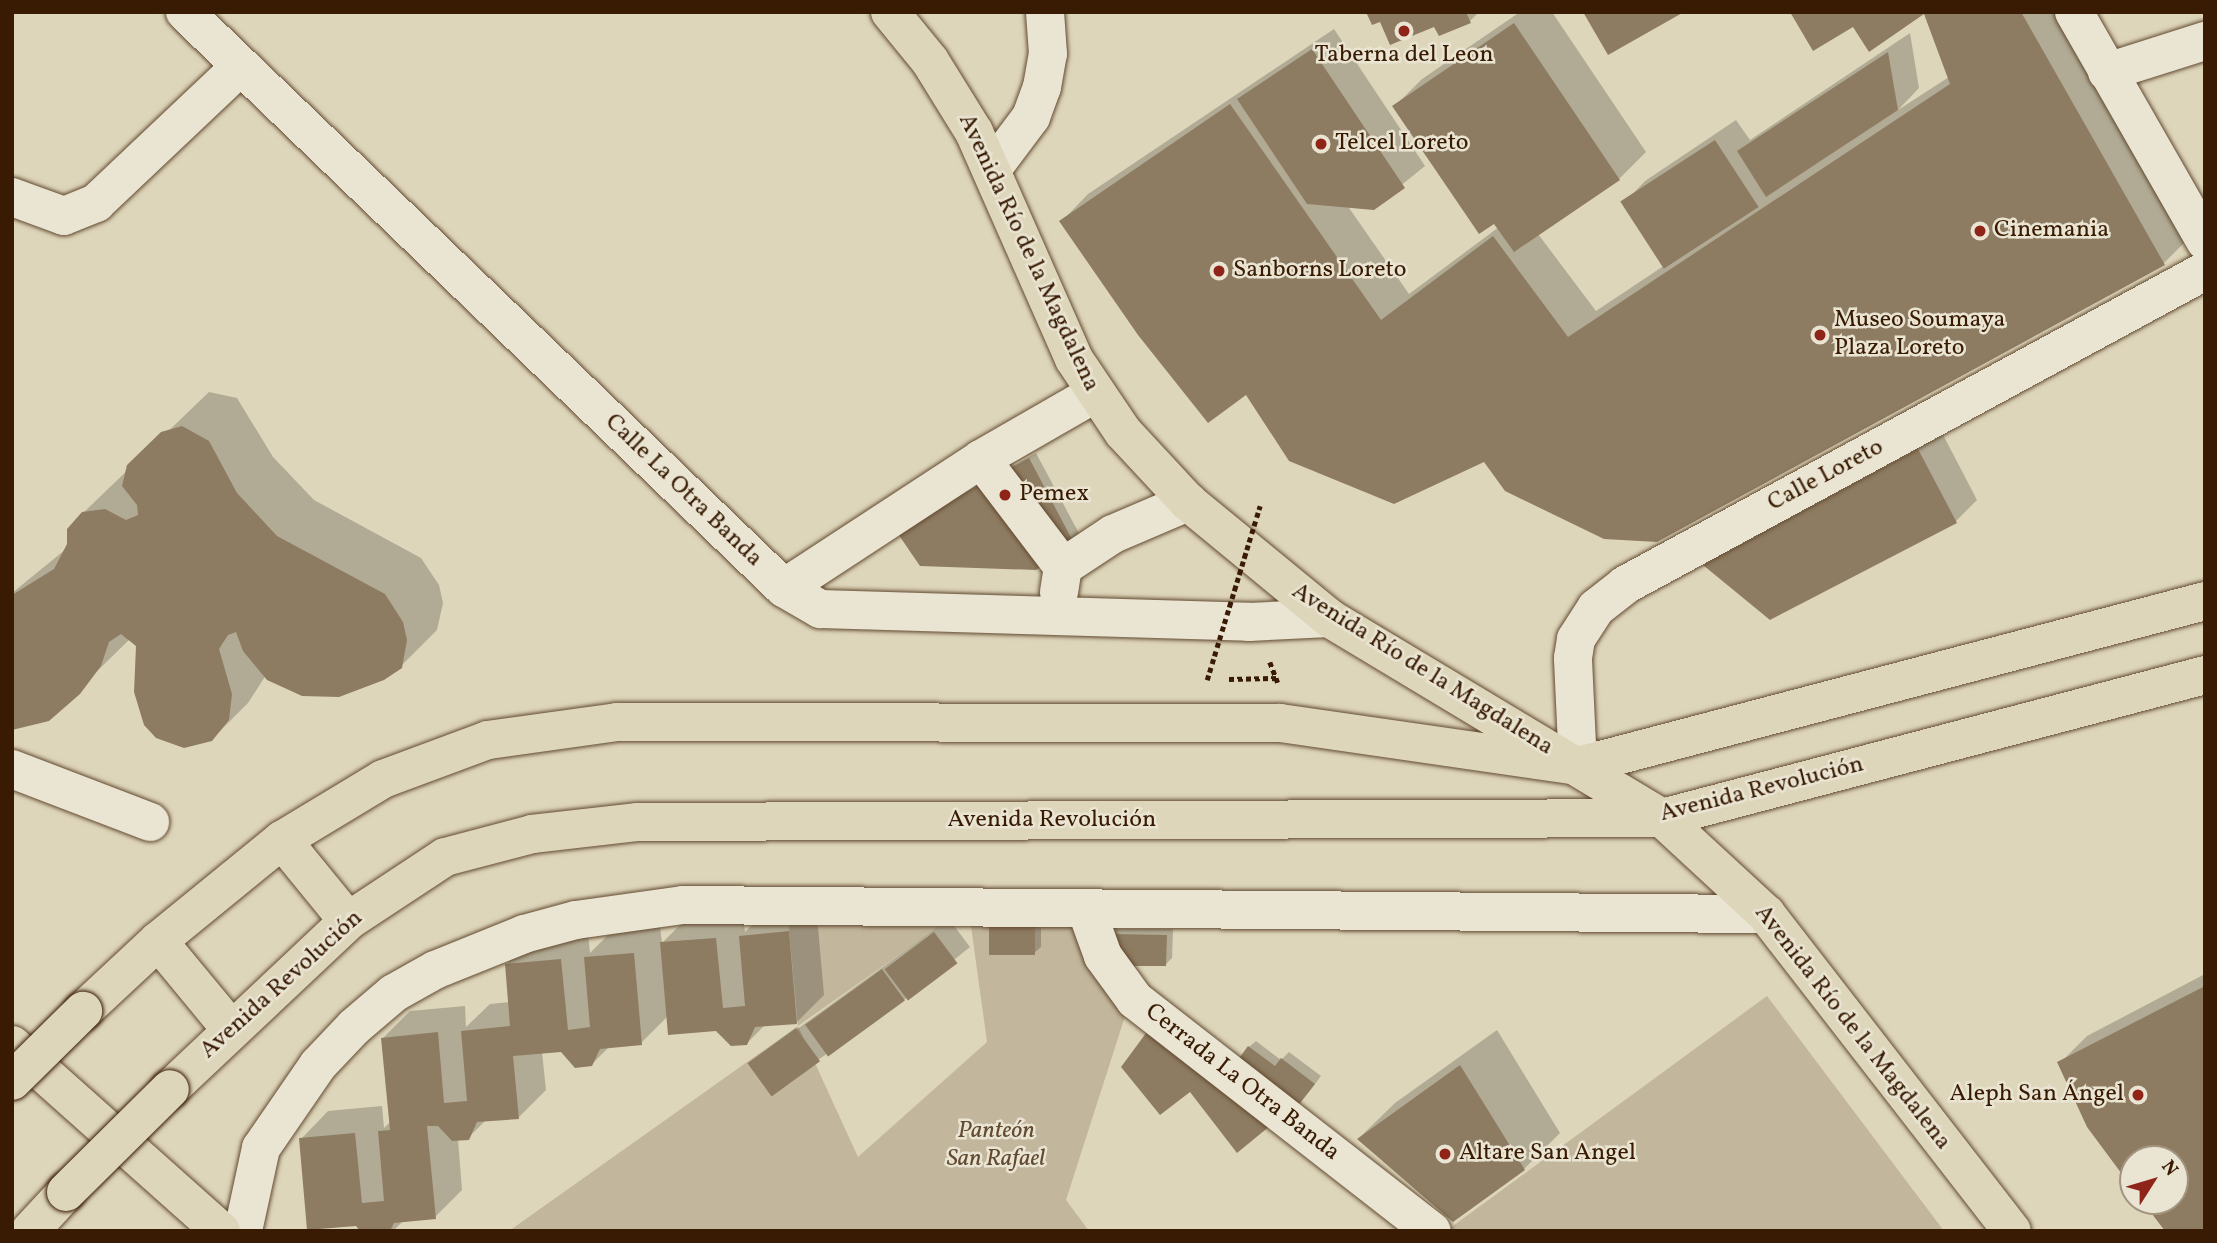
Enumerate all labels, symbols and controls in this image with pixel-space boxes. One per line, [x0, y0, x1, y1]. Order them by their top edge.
marker: Taberna del Leon [1396, 23, 1412, 39]
place label: Taberna del Leon [1315, 42, 1493, 70]
street label: Avenida Río de la Magdalena [951, 110, 1105, 396]
place label: Telcel Loreto [1335, 130, 1469, 158]
marker: Telcel Loreto [1313, 136, 1329, 152]
place label: Cinemania [1994, 217, 2109, 245]
marker: Cinemania [1972, 223, 1988, 239]
place label: Sanborns Loreto [1233, 257, 1406, 285]
marker: Sanborns Loreto [1211, 263, 1227, 279]
place label: Museo Soumaya Plaza Loreto [1834, 307, 2006, 363]
marker: Museo Soumaya Plaza Loreto [1812, 327, 1828, 343]
street label: Calle La Otra Banda [598, 408, 768, 574]
street label: Calle Loreto [1763, 434, 1889, 518]
place label: Pemex [1019, 481, 1089, 509]
marker: Pemex [997, 487, 1013, 503]
street label: Avenida Río de la Magdalena [1286, 578, 1558, 762]
street label: Avenida Revolución [1657, 751, 1867, 829]
street label: Avenida Revolución [948, 807, 1156, 835]
street label: Avenida Río de la Magdalena [1747, 900, 1957, 1156]
street label: Avenida Revolución [195, 904, 369, 1066]
street label: Cerrada La Otra Banda [1139, 998, 1345, 1168]
place label: Aleph San Ángel [1950, 1081, 2124, 1109]
marker: Aleph San Ángel [2130, 1087, 2146, 1103]
park label: Panteón San Rafael [947, 1118, 1045, 1174]
place label: Altare San Angel [1459, 1140, 1636, 1168]
north arrow [2119, 1145, 2189, 1215]
marker: Altare San Angel [1437, 1146, 1453, 1162]
text: N [2155, 1155, 2184, 1182]

